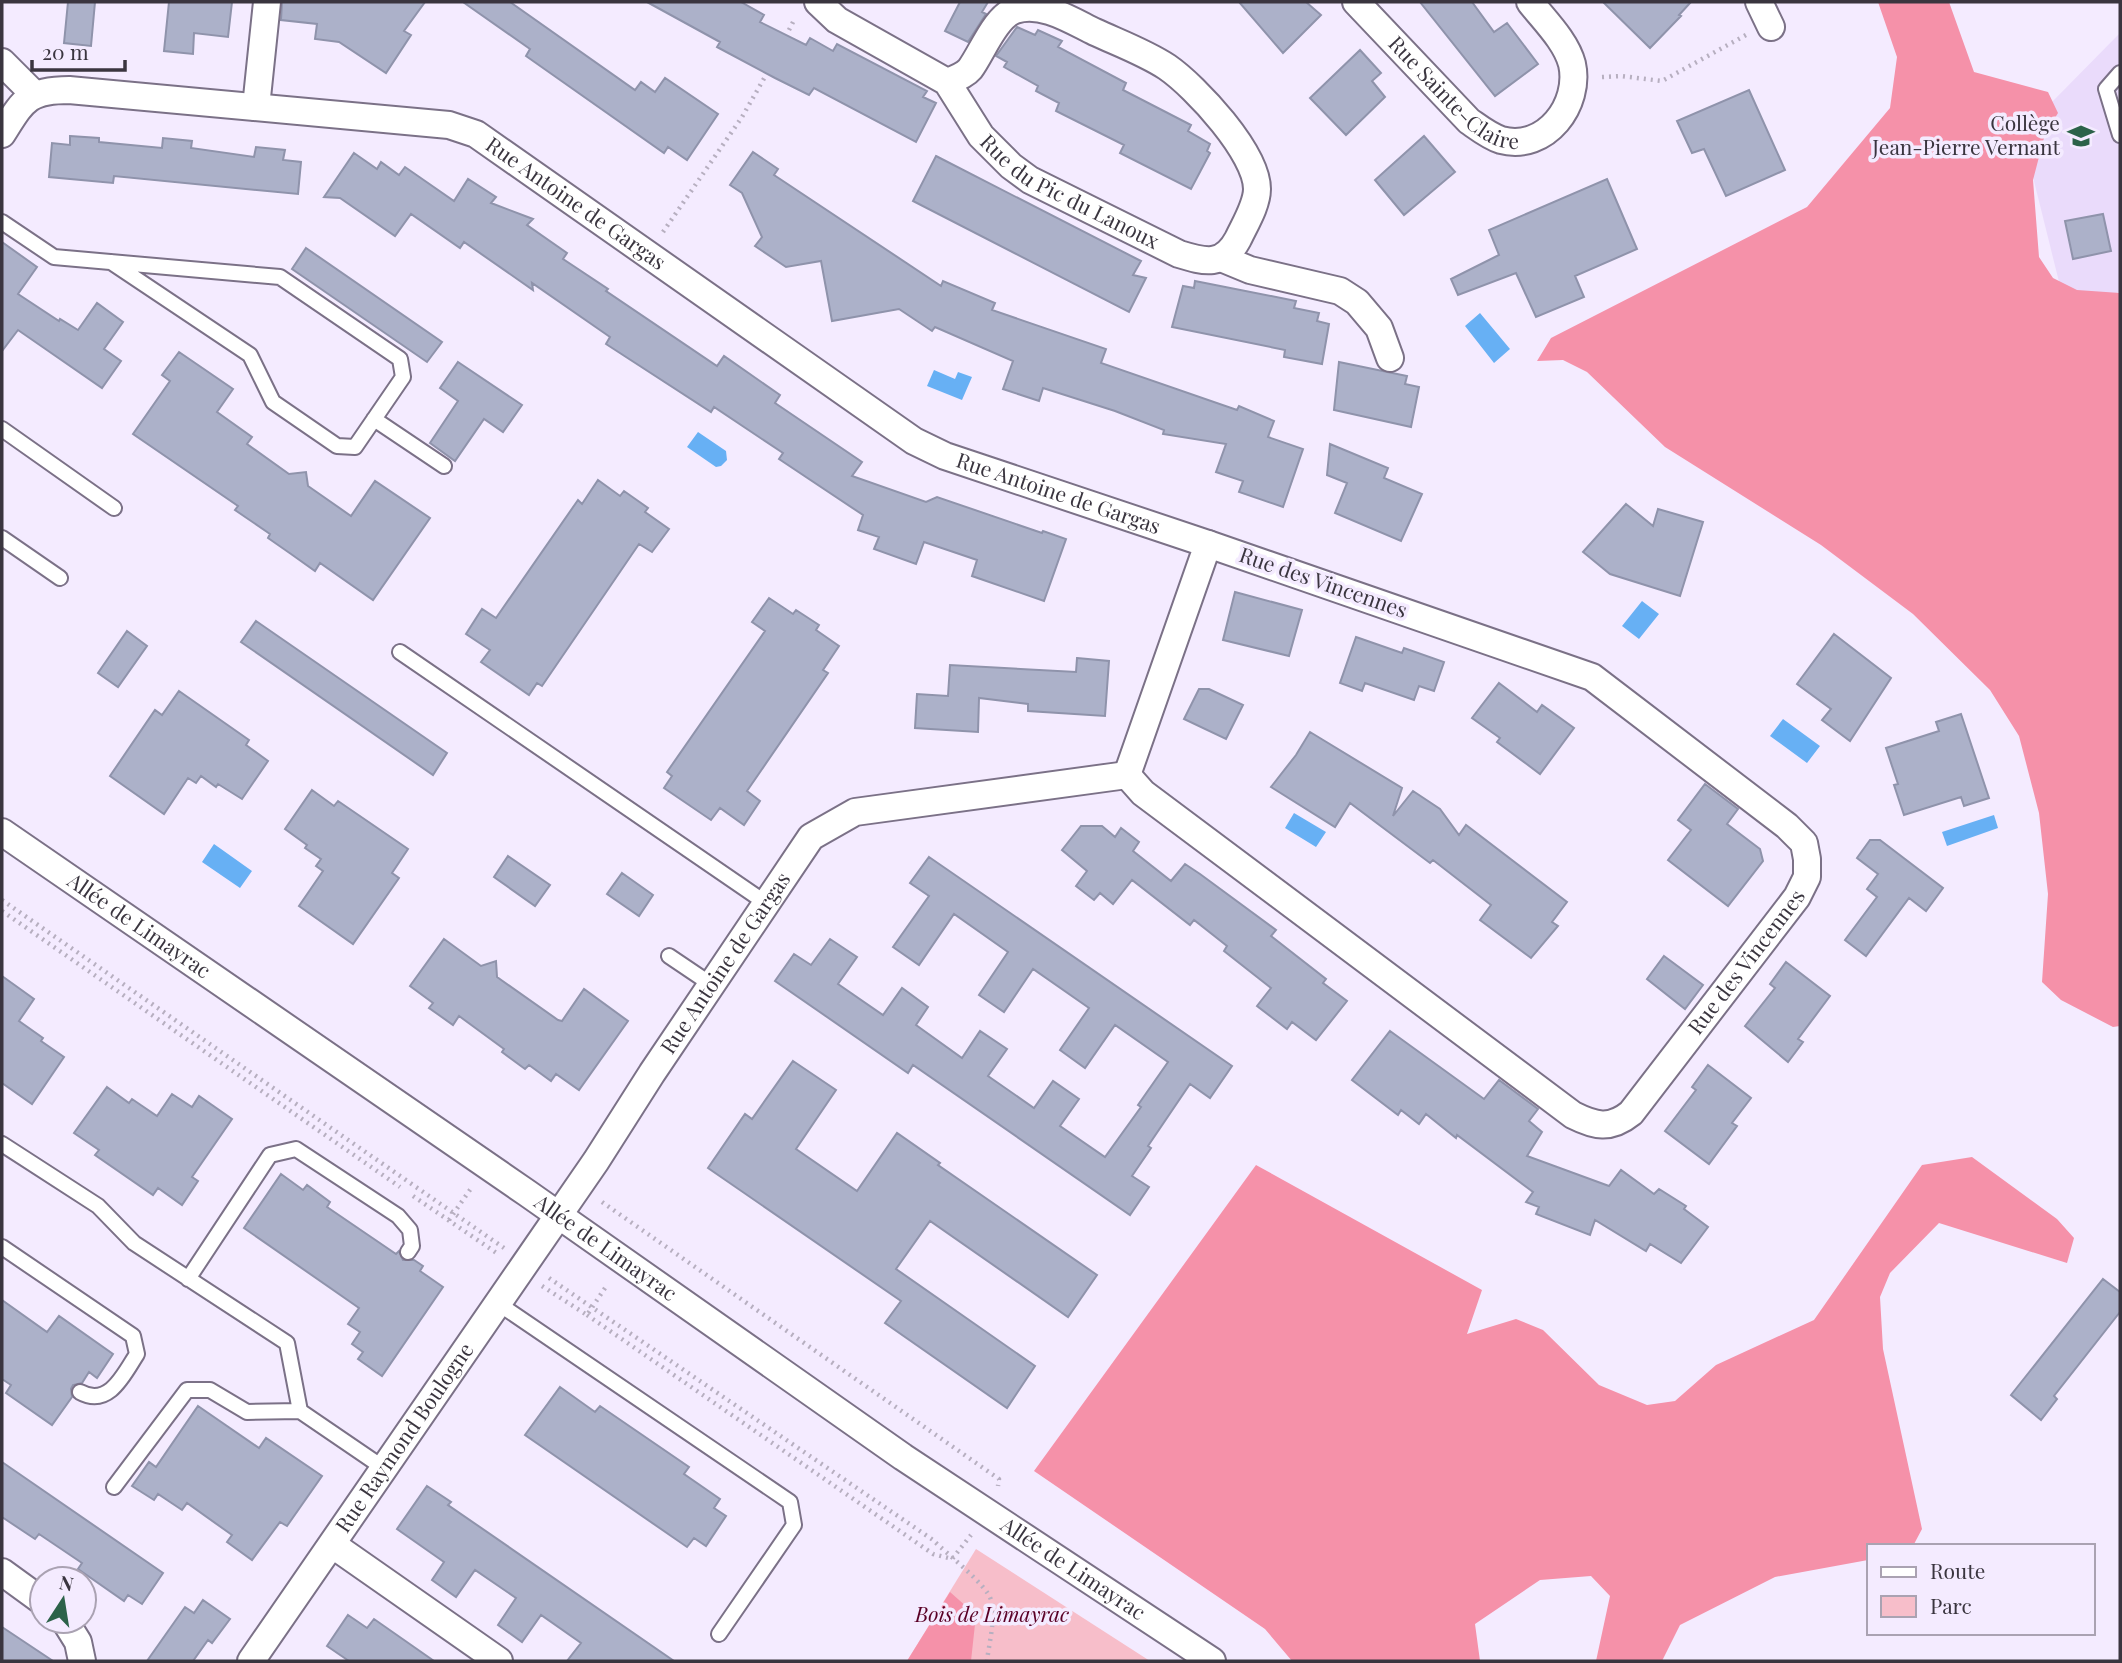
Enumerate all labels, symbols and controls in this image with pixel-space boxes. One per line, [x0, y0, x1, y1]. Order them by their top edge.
scale bar [32, 28, 124, 72]
street label: Rue Sainte-Claire [1383, 29, 1520, 154]
text: 20 m [42, 37, 89, 65]
place label: Collège Jean-Pierre Vernant [1871, 108, 2061, 160]
school or university icon: Collège Jean-Pierre Vernant [2066, 121, 2096, 151]
street label: Rue du Pic du Lanoux [975, 127, 1165, 254]
street label: Rue Antoine de Gargas [481, 129, 672, 275]
street label: Rue Antoine de Gargas [953, 445, 1165, 539]
street label: Rue des Vincennes [1236, 539, 1411, 623]
street label: Allée de Limayrac [62, 865, 217, 983]
street label: Rue Antoine de Gargas [653, 866, 796, 1059]
street label: Rue des Vincennes [1681, 885, 1810, 1039]
street label: Allée de Limayrac [529, 1186, 683, 1306]
street label: Rue Raymond Boulogne [328, 1336, 479, 1537]
street label: Allée de Limayrac [995, 1509, 1152, 1625]
legend [1867, 1544, 2094, 1635]
text: Route [1930, 1556, 1985, 1584]
north arrow [28, 1565, 98, 1635]
text: N [57, 1568, 76, 1597]
text: Parc [1930, 1591, 1972, 1619]
park label: Bois de Limayrac [914, 1599, 1069, 1627]

